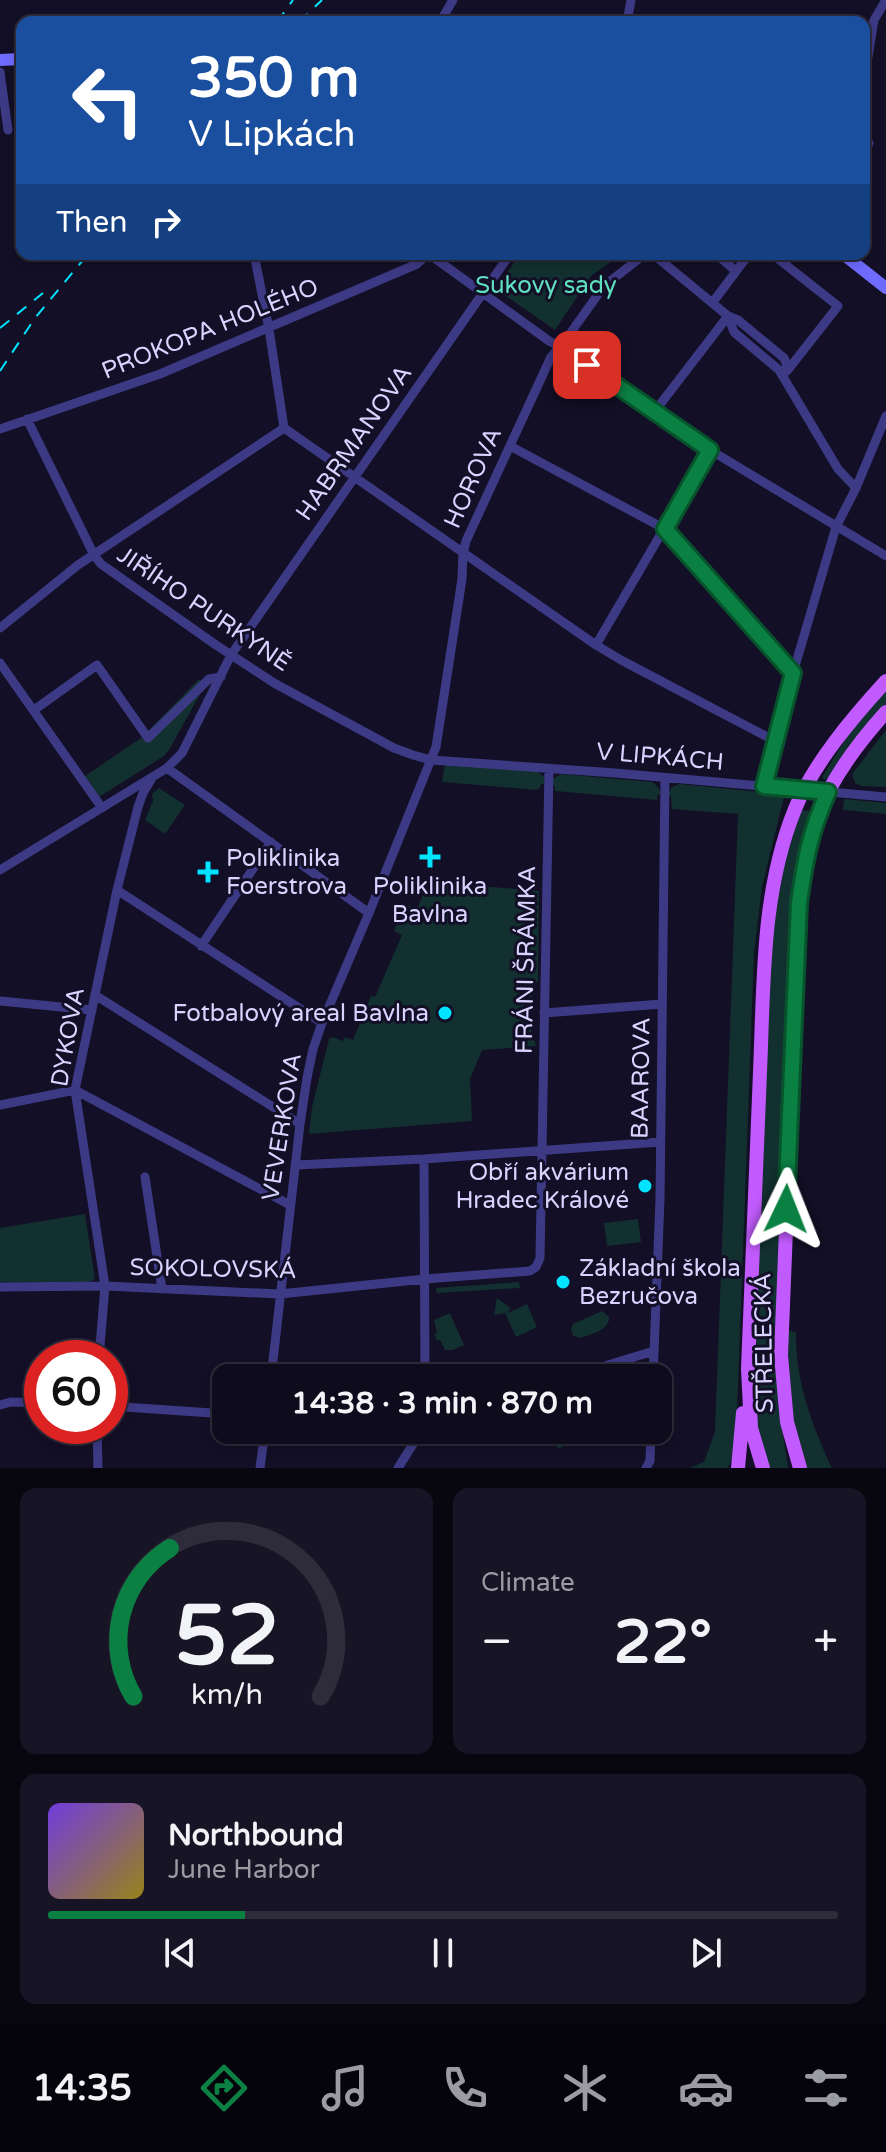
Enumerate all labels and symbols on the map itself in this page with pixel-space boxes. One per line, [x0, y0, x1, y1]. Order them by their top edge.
street label: PROKOPA HOLÉHO [97, 271, 323, 386]
park label: Sukovy sady [475, 271, 617, 300]
pin [553, 331, 621, 399]
street label: HABRMANOVA [290, 360, 418, 526]
street label: HOROVA [438, 423, 508, 533]
street label: JIŘÍHO PURKYNĚ [112, 539, 297, 678]
street label: V LIPKÁCH [595, 736, 725, 777]
place label: Poliklinika Foerstrova [226, 844, 347, 901]
marker: Poliklinika Bavlna [419, 846, 441, 868]
marker: Poliklinika Foerstrova [197, 861, 219, 883]
street label: FRÁNI ŠRÁMKA [509, 866, 542, 1054]
place label: Poliklinika Bavlna [373, 872, 487, 929]
street label: DYKOVA [45, 985, 91, 1089]
place label: Fotbalový areal Bavlna [173, 999, 429, 1028]
marker: Fotbalový areal Bavlna [436, 1004, 454, 1022]
street label: BAAROVA [625, 1017, 657, 1139]
street label: VEVERKOVA [256, 1051, 308, 1203]
place label: Obří akvárium Hradec Králové [455, 1158, 629, 1215]
position arrow [744, 1167, 828, 1251]
marker: Obří akvárium Hradec Králové [636, 1177, 654, 1195]
street label: SOKOLOVSKÁ [129, 1252, 297, 1285]
place label: Základní škola Bezručova [579, 1254, 741, 1311]
marker: Základní škola Bezručova [554, 1273, 572, 1291]
street label: STŘELECKÁ [747, 1273, 780, 1413]
speed limit sign: 60 [24, 1340, 128, 1444]

